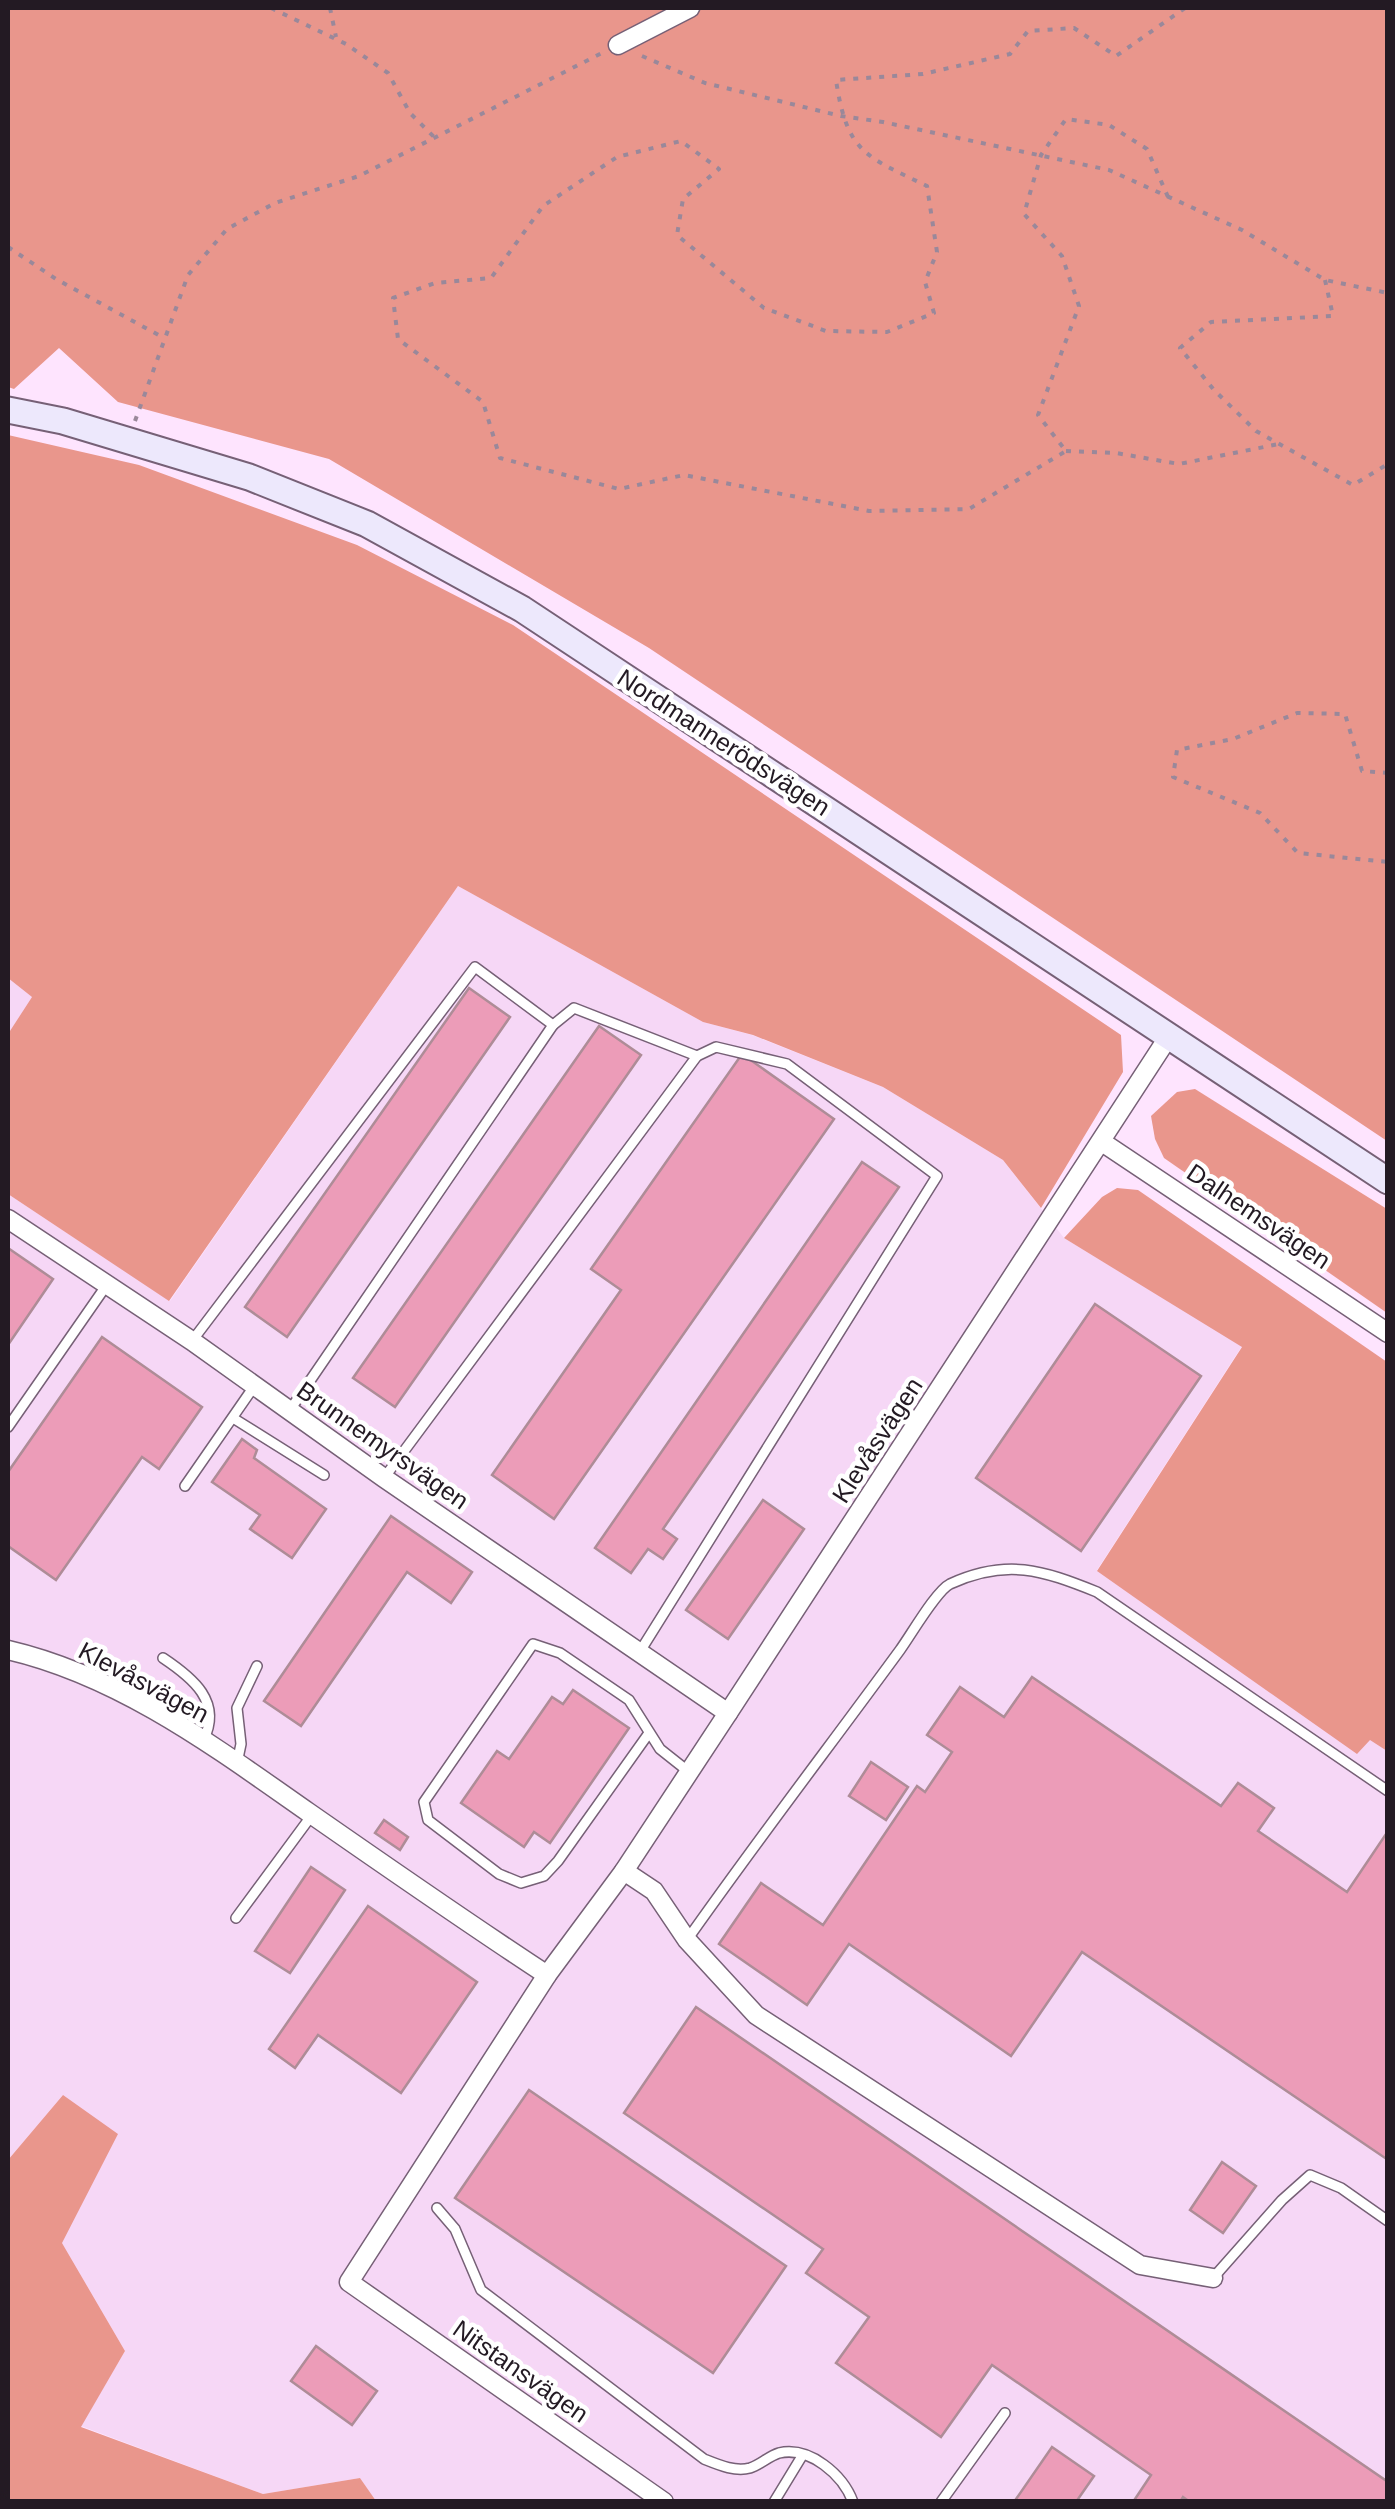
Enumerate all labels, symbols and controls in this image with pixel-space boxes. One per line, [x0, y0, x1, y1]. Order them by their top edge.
street label: Nordmannerödsvägen [613, 663, 835, 821]
street label: Dalhemsvägen [1182, 1158, 1336, 1274]
street label: Klevåsvägen [826, 1372, 928, 1508]
street label: Brunnemyrsvägen [292, 1375, 474, 1515]
street label: Klevåsvägen [74, 1636, 214, 1728]
street label: Nitstansvägen [448, 2314, 594, 2428]

